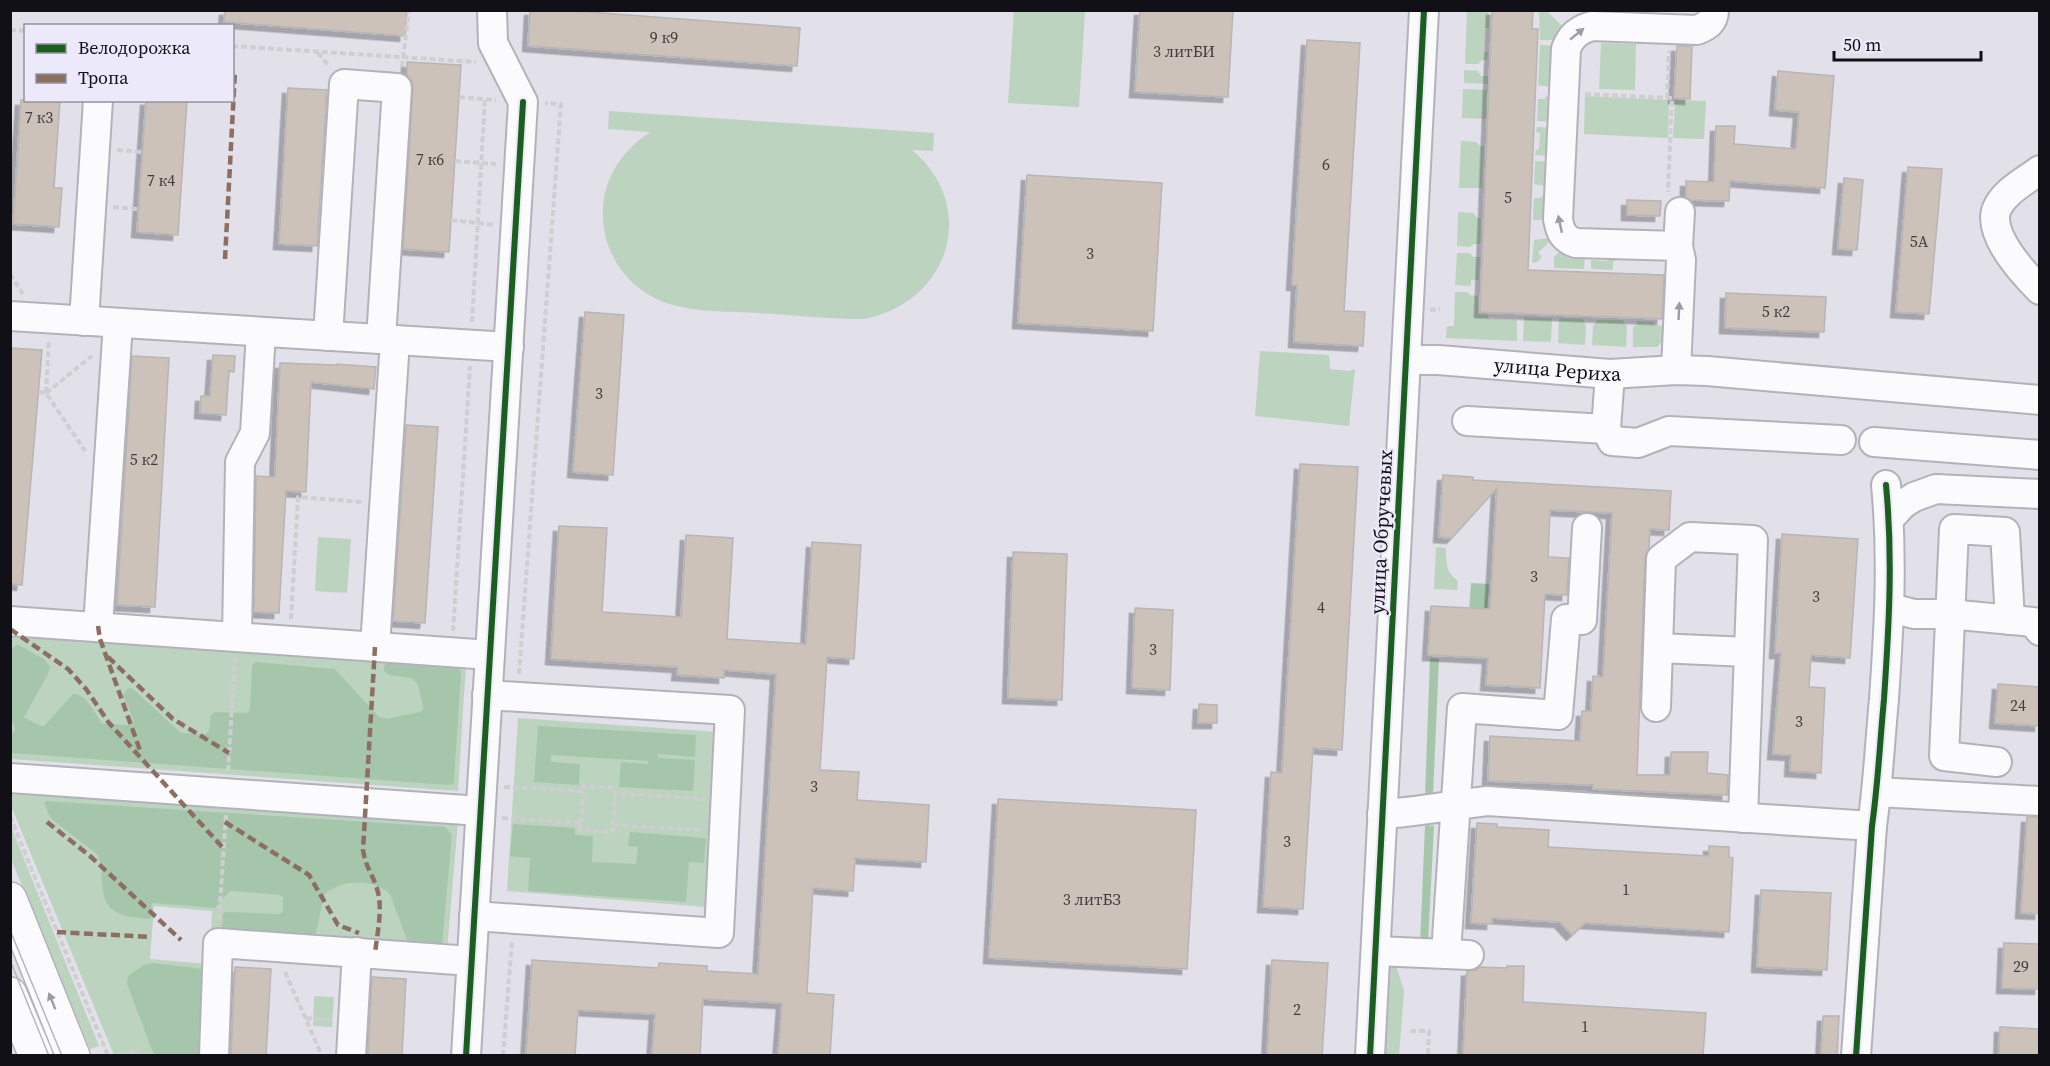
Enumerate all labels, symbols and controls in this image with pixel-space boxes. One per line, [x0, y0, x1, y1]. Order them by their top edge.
legend [24, 24, 234, 102]
scale bar [1834, 24, 1981, 62]
house number: 9 к9 [650, 26, 678, 48]
one-way arrow [1569, 28, 1585, 41]
text: 50 m [1843, 32, 1881, 57]
text: Велодорожка [78, 35, 191, 60]
house number: 3 литБИ [1153, 40, 1215, 62]
text: Тропа [78, 65, 129, 90]
house number: 7 к3 [25, 106, 53, 128]
house number: 7 к6 [416, 148, 444, 170]
house number: 6 [1322, 153, 1330, 175]
house number: 7 к4 [147, 169, 175, 191]
house number: 5 [1504, 186, 1512, 208]
one-way arrow [1555, 214, 1564, 233]
house number: 5А [1910, 230, 1929, 252]
house number: 3 [1086, 242, 1094, 264]
house number: 5 к2 [1762, 300, 1790, 322]
one-way arrow [1675, 302, 1684, 321]
street label: улица Рериха [1493, 351, 1623, 388]
house number: 3 [595, 382, 603, 404]
house number: 5 к2 [130, 448, 158, 470]
street label: улица Обручевых [1363, 449, 1399, 615]
house number: 3 [1530, 565, 1538, 587]
house number: 3 [1812, 585, 1820, 607]
house number: 4 [1317, 596, 1325, 618]
house number: 3 [1149, 638, 1157, 660]
house number: 24 [2010, 694, 2026, 716]
house number: 3 [1795, 710, 1803, 732]
house number: 3 [810, 775, 818, 797]
house number: 3 [1283, 830, 1291, 852]
house number: 1 [1622, 878, 1630, 900]
house number: 3 литБЗ [1063, 888, 1121, 910]
house number: 29 [2013, 955, 2029, 977]
one-way arrow [47, 992, 56, 1010]
house number: 2 [1293, 998, 1301, 1020]
house number: 1 [1581, 1015, 1589, 1037]

